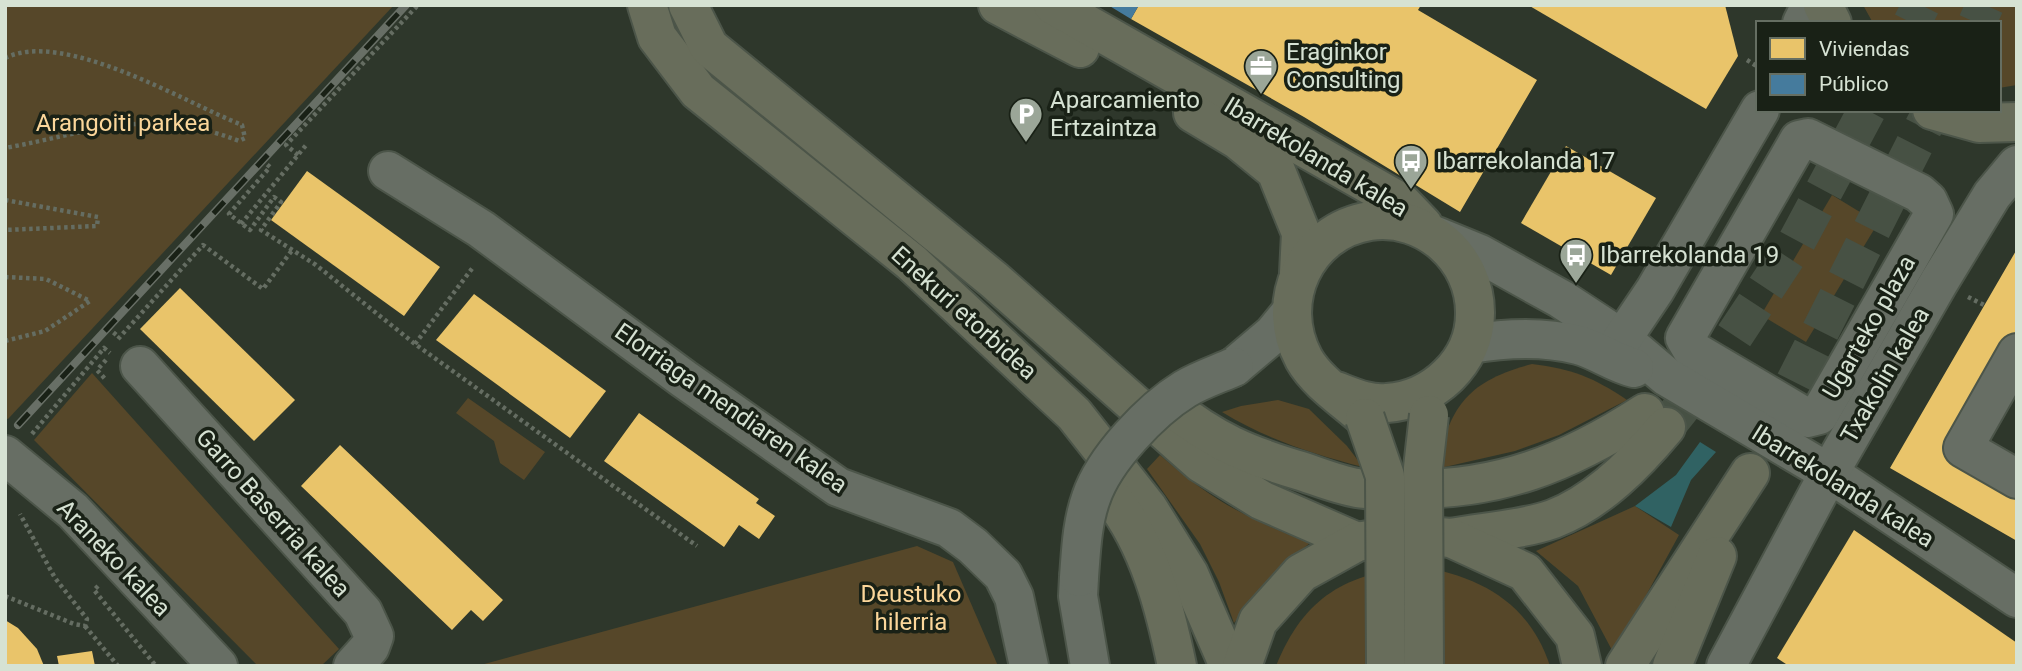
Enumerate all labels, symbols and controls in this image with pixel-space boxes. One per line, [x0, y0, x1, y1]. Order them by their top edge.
legend [1756, 21, 2001, 112]
text: Viviendas [1819, 37, 1910, 61]
place label: Eraginkor Consulting [1286, 38, 1400, 94]
office icon: Eraginkor Consulting [1242, 47, 1280, 96]
text: Público [1819, 72, 1889, 96]
place label: Aparcamiento Ertzaintza [1050, 86, 1200, 142]
street label: Ibarrekolanda kalea [1219, 91, 1413, 223]
parking icon: Aparcamiento Ertzaintza [1007, 95, 1045, 144]
park label: Arangoiti parkea [36, 109, 210, 137]
bus stop icon: Ibarrekolanda 17 [1392, 142, 1430, 191]
place label: Ibarrekolanda 17 [1436, 147, 1615, 175]
bus stop icon: Ibarrekolanda 19 [1557, 236, 1595, 285]
street label: Enekuri etorbidea [886, 240, 1042, 386]
place label: Ibarrekolanda 19 [1600, 241, 1779, 269]
street label: Ugarteko plaza [1817, 250, 1921, 404]
street label: Txakolin kalea [1835, 302, 1935, 448]
street label: Elorriaga mendiaren kalea [610, 317, 852, 499]
street label: Ibarrekolanda kalea [1747, 419, 1939, 553]
street label: Garro Baserria kalea [190, 423, 356, 603]
street label: Araneko kalea [51, 494, 177, 622]
park label: Deustuko hilerria [860, 580, 962, 636]

